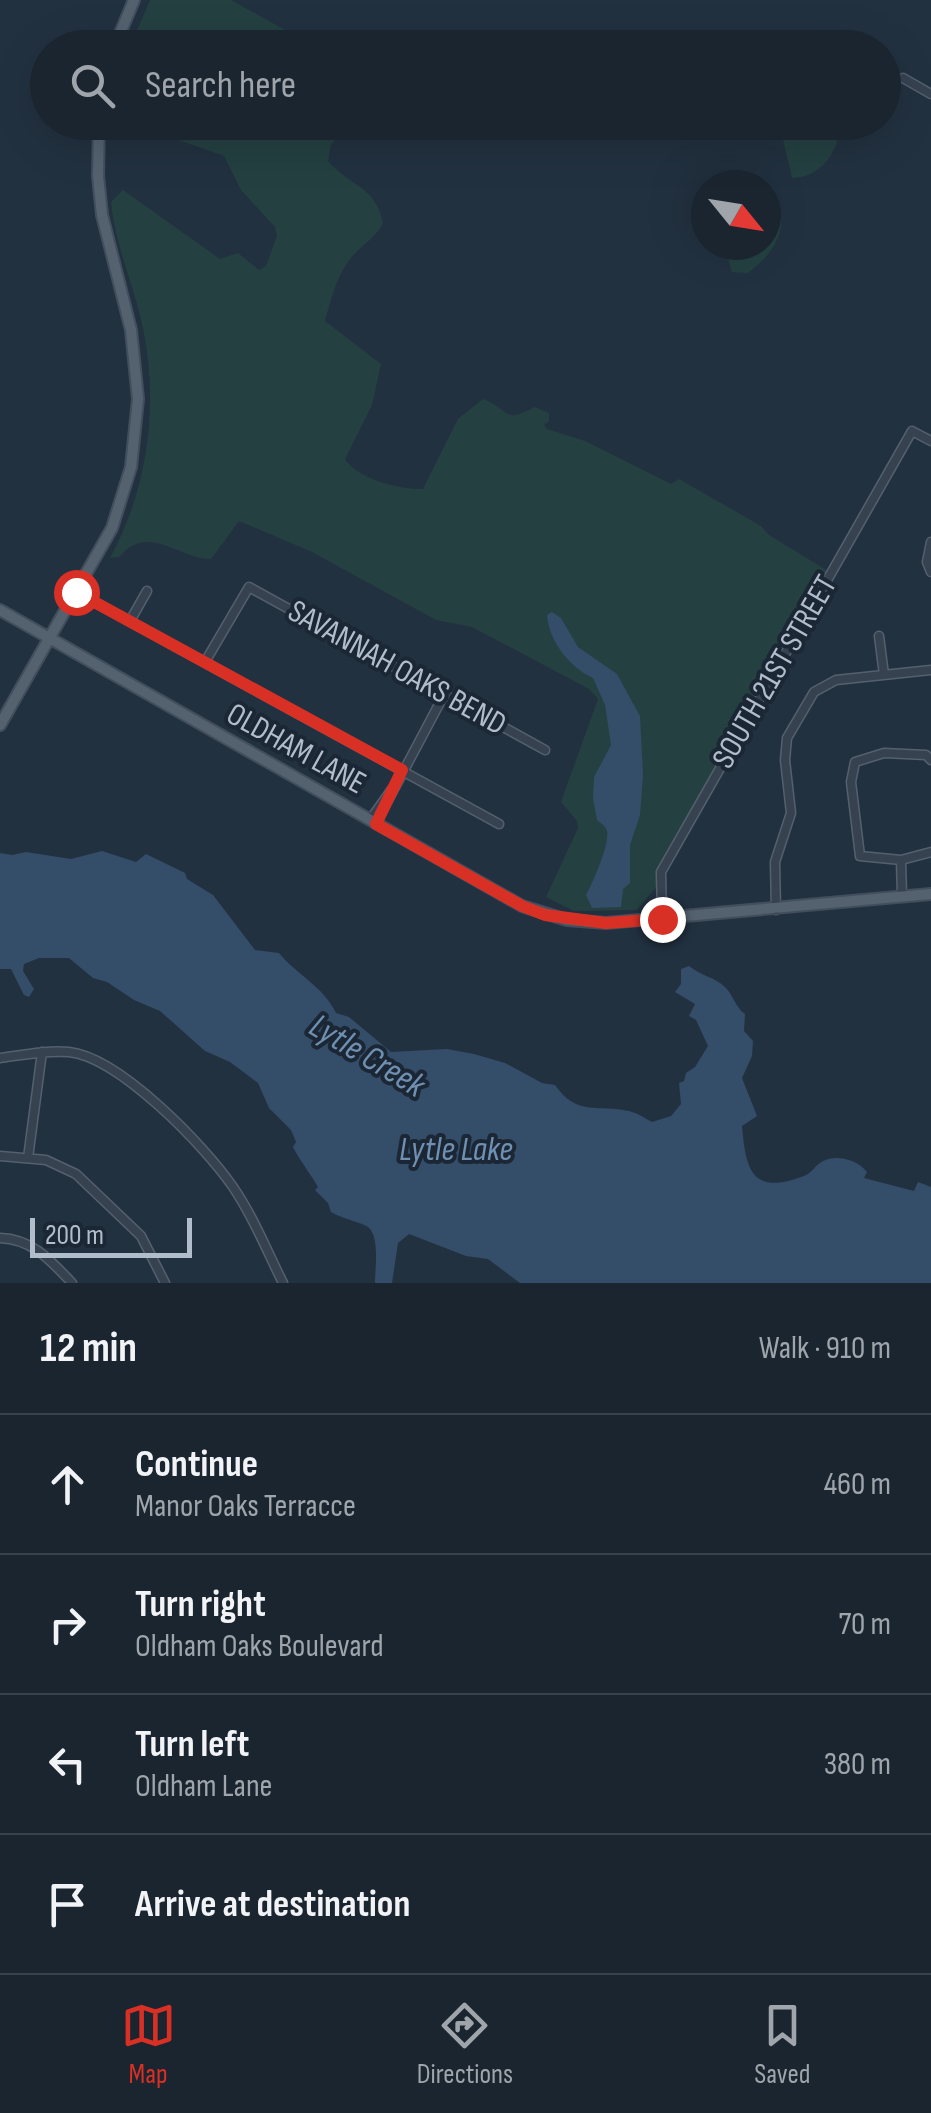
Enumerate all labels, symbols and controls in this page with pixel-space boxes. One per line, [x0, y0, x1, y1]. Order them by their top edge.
search box [30, 30, 901, 140]
icon: search [65, 58, 120, 113]
text: Search here [145, 63, 296, 108]
north arrow [691, 170, 781, 260]
street label: SOUTH 21ST STREET [704, 569, 846, 775]
route start [54, 570, 100, 616]
street label: SAVANNAH OAKS BEND [281, 592, 513, 744]
street label: OLDHAM LANE [220, 695, 372, 803]
route end [640, 897, 686, 943]
water label: Lytle Creek [301, 1005, 434, 1108]
water label: Lytle Lake [399, 1128, 513, 1171]
scale bar [30, 1213, 192, 1258]
text: 200 m [45, 1219, 104, 1252]
text: 12 min [40, 1323, 137, 1374]
text: Walk · 910 m [759, 1329, 891, 1368]
text: Continue [135, 1442, 258, 1487]
icon: ahead [40, 1457, 95, 1512]
text: 460 m [824, 1465, 891, 1504]
text: Manor Oaks Terracce [135, 1487, 356, 1526]
text: Turn right [135, 1582, 266, 1627]
icon: right [40, 1597, 95, 1652]
text: 70 m [838, 1605, 891, 1644]
text: Oldham Oaks Boulevard [135, 1627, 384, 1666]
text: Turn left [135, 1722, 249, 1767]
icon: left [40, 1737, 95, 1792]
text: 380 m [824, 1745, 891, 1784]
text: Oldham Lane [135, 1767, 272, 1806]
icon: arrive [40, 1877, 95, 1932]
text: Arrive at destination [135, 1882, 410, 1927]
tab: Map [121, 1998, 176, 2091]
tab: Directions [417, 1998, 513, 2091]
tab: Saved [754, 1998, 810, 2091]

